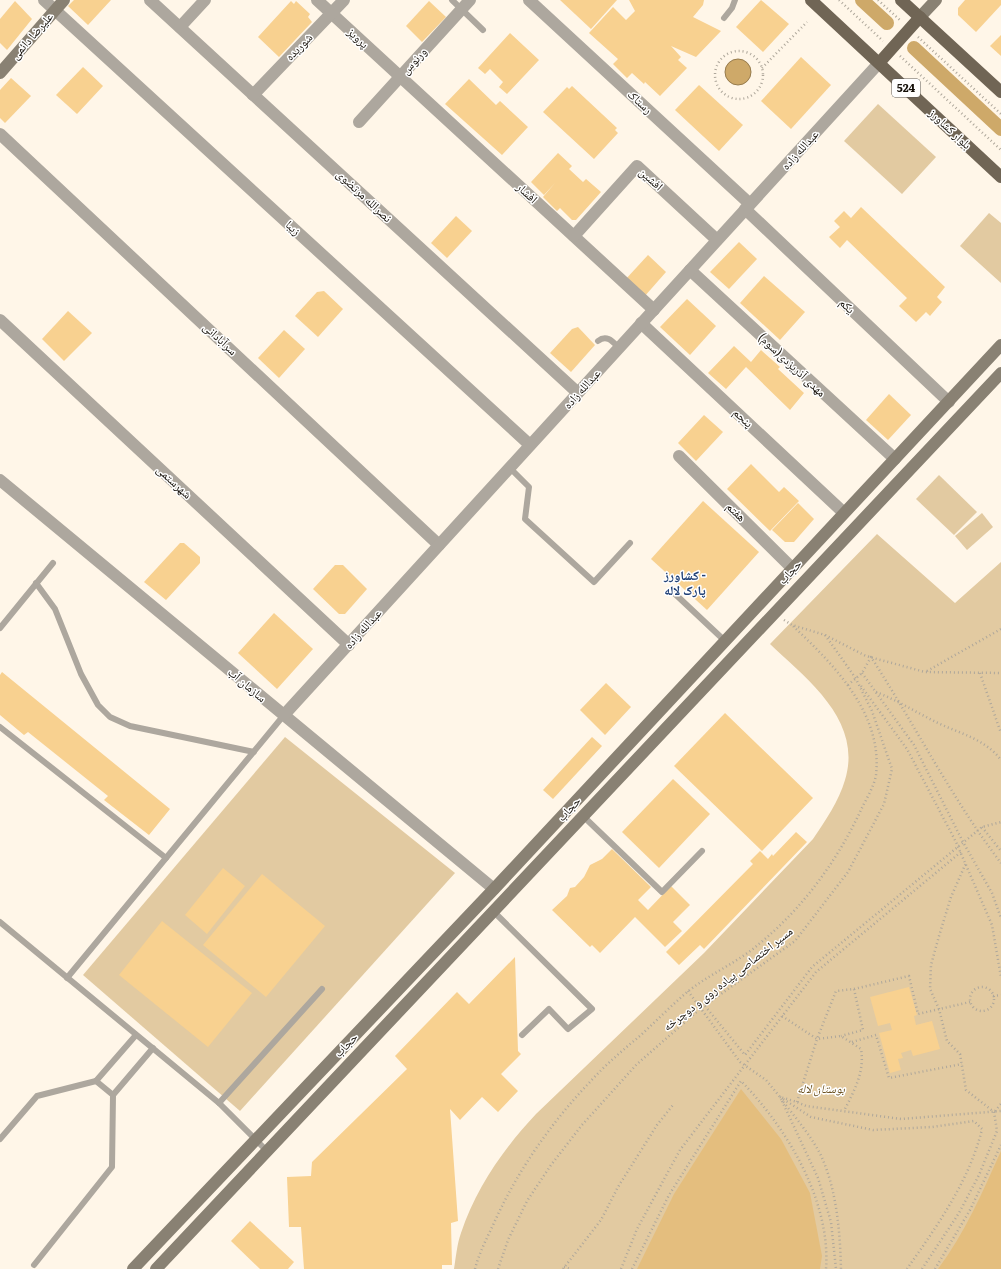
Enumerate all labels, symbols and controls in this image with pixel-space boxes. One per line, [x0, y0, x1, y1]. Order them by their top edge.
street label: علیرضا دائمی [6, 8, 57, 63]
street label: پرویز [343, 22, 374, 52]
street label: شوریده [280, 28, 316, 64]
street label: ورنوس [396, 43, 430, 78]
road number: 524 [892, 79, 920, 97]
street label: رستاک [624, 85, 658, 118]
street label: بلوار کشاورز [925, 103, 976, 153]
street label: عبدالله زاده [776, 125, 822, 173]
street label: افشین [636, 162, 668, 194]
street label: نصرالله مرتضوی [333, 165, 397, 226]
street label: افشار [512, 177, 543, 207]
street label: زیبا [282, 215, 306, 239]
street label: یکم [836, 293, 860, 317]
street label: سرآبادانی [199, 318, 242, 359]
street label: مهدی آذریزدی(سوم) [755, 328, 831, 400]
street label: عبدالله زاده [558, 364, 604, 412]
street label: پنجم [730, 403, 758, 432]
street label: شهرستمی [153, 460, 197, 502]
street label: هفتم [723, 497, 751, 525]
street label: حجاب [773, 555, 806, 588]
district label: کشاورز - پارک لاله [663, 565, 706, 599]
street label: عبدالله زاده [339, 604, 385, 652]
street label: سازمان آب [224, 663, 271, 706]
street label: حجاب [552, 792, 585, 825]
street label: مسیر اختصاصی پیاده روی و دوچرخه [659, 922, 796, 1035]
street label: حجاب [329, 1028, 362, 1061]
park label: بوستان لاله [797, 1079, 846, 1097]

